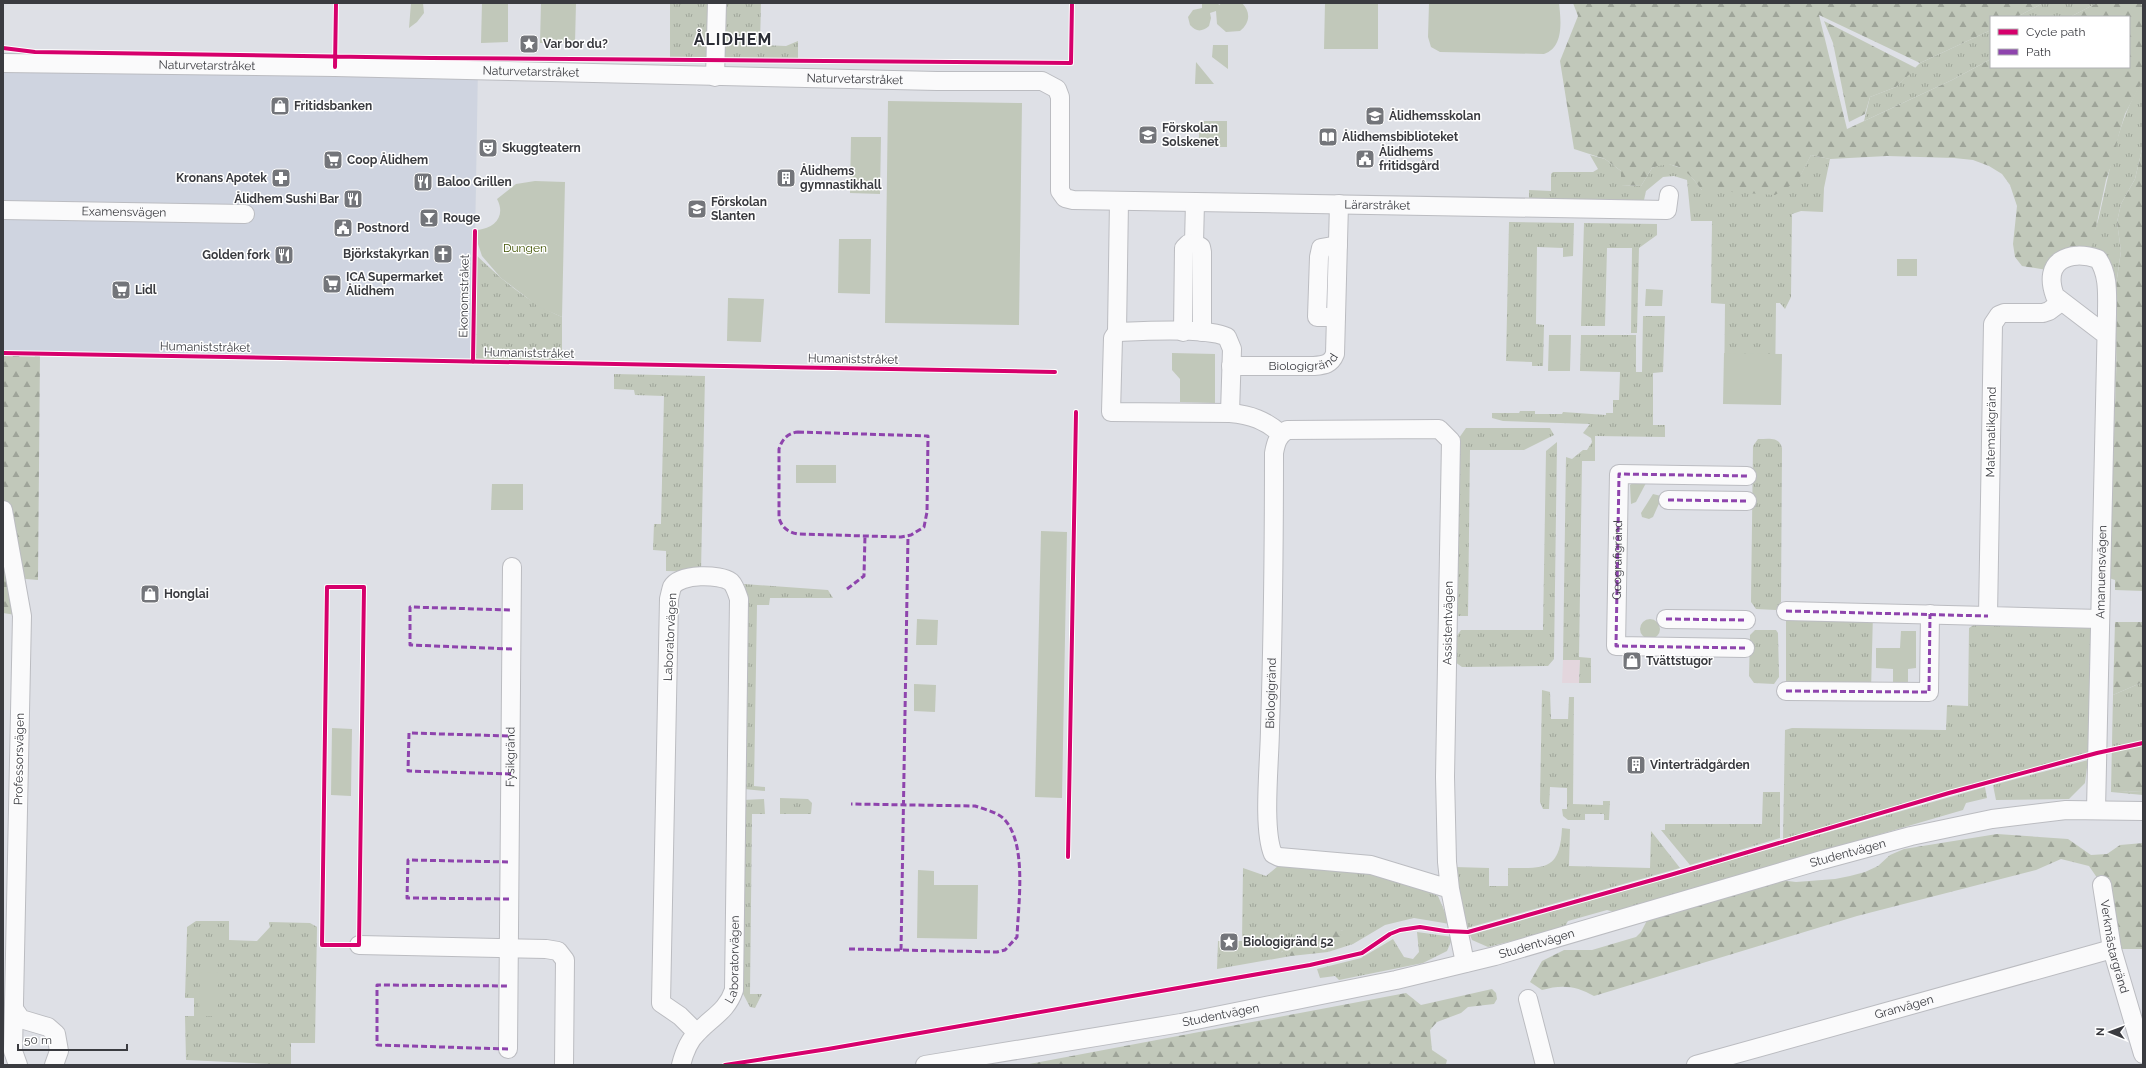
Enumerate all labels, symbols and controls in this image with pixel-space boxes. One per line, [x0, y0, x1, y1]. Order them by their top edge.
legend [1990, 16, 2130, 68]
text: Cycle path [2026, 25, 2085, 39]
district label: ÅLIDHEM [694, 29, 772, 49]
place icon: Var bor du? [518, 33, 540, 55]
place label: Var bor du? [543, 37, 608, 51]
text: Path [2026, 45, 2051, 59]
street label: Naturvetarstråket [159, 58, 255, 73]
street label: Naturvetarstråket [482, 63, 579, 80]
street label: Naturvetarstråket [806, 71, 903, 87]
shop icon: Fritidsbanken [269, 95, 291, 117]
place label: Fritidsbanken [294, 99, 372, 113]
school or university icon: Ålidhemsskolan [1364, 105, 1386, 127]
place label: Ålidhemsskolan [1389, 108, 1481, 123]
place label: Förskolan Solskenet [1162, 121, 1219, 149]
school or university icon: Förskolan Solskenet [1137, 124, 1159, 146]
library icon: Ålidhemsbiblioteket [1317, 126, 1339, 148]
place label: Ålidhemsbiblioteket [1342, 129, 1459, 144]
theatre icon: Skuggteatern [477, 137, 499, 159]
place label: Skuggteatern [502, 141, 581, 155]
place label: Ålidhems fritidsgård [1379, 144, 1440, 173]
public building icon: Ålidhems fritidsgård [1354, 148, 1376, 170]
supermarket icon: Coop Ålidhem [322, 149, 344, 171]
place label: Coop Ålidhem [347, 152, 428, 167]
place label: Ålidhems gymnastikhall [800, 163, 882, 192]
pharmacy icon: Kronans Apotek [270, 167, 292, 189]
building icon: Ålidhems gymnastikhall [775, 167, 797, 189]
place label: Kronans Apotek [176, 171, 267, 185]
restaurant icon: Baloo Grillen [412, 171, 434, 193]
place label: Baloo Grillen [437, 175, 512, 189]
restaurant icon: Ålidhem Sushi Bar [342, 188, 364, 210]
place label: Ålidhem Sushi Bar [234, 191, 339, 206]
place label: Förskolan Slanten [711, 195, 767, 223]
school or university icon: Förskolan Slanten [686, 198, 708, 220]
street label: Lärarstråket [1344, 198, 1411, 213]
street label: Examensvägen [81, 204, 167, 220]
bar icon: Rouge [418, 207, 440, 229]
place label: Rouge [443, 211, 480, 225]
public building icon: Postnord [332, 217, 354, 239]
place label: Postnord [357, 221, 409, 235]
park label: Dungen [503, 241, 547, 255]
church icon: Björkstakyrkan [432, 243, 454, 265]
restaurant icon: Golden fork [273, 244, 295, 266]
place label: Björkstakyrkan [343, 247, 429, 261]
place label: Golden fork [202, 248, 270, 262]
street label: Ekonomstråket [456, 254, 472, 338]
place label: ICA Supermarket Ålidhem [346, 270, 444, 298]
supermarket icon: ICA Supermarket Ålidhem [321, 273, 343, 295]
supermarket icon: Lidl [110, 279, 132, 301]
place label: Lidl [135, 283, 157, 297]
street label: Humaniststråket [160, 339, 250, 355]
street label: Humaniststråket [484, 345, 574, 361]
street label: Humaniststråket [808, 351, 898, 367]
street label: Biologigränd [1269, 351, 1341, 373]
street label: Matematikgränd [1983, 387, 1999, 477]
street label: Geografigränd [1610, 520, 1625, 600]
street label: Amanuensvägen [2093, 525, 2109, 619]
street label: Assistentvägen [1440, 581, 1456, 665]
shop icon: Honglai [139, 583, 161, 605]
place label: Honglai [164, 587, 209, 601]
street label: Laboratorvägen [661, 593, 679, 681]
shop icon: Tvättstugor [1621, 650, 1643, 672]
place label: Tvättstugor [1646, 654, 1713, 668]
street label: Biologigränd [1263, 658, 1279, 729]
street label: Professorsvägen [11, 713, 27, 805]
street label: Fysikgränd [503, 727, 518, 787]
building icon: Vinterträdgården [1625, 754, 1647, 776]
place label: Vinterträdgården [1650, 758, 1750, 772]
street label: Studentvägen [1808, 836, 1887, 870]
street label: Verkmästargränd [2097, 899, 2132, 995]
street label: Laboratorvägen [722, 915, 742, 1006]
street label: Studentvägen [1497, 926, 1576, 961]
place icon: Biologigränd 52 [1218, 931, 1240, 953]
place label: Biologigränd 52 [1243, 935, 1334, 949]
street label: Granvägen [1873, 992, 1935, 1022]
street label: Studentvägen [1181, 1001, 1260, 1030]
north arrow [2090, 1012, 2130, 1052]
scale bar [18, 1026, 127, 1052]
text: N [2094, 1028, 2107, 1036]
text: 50 m [24, 1033, 52, 1047]

